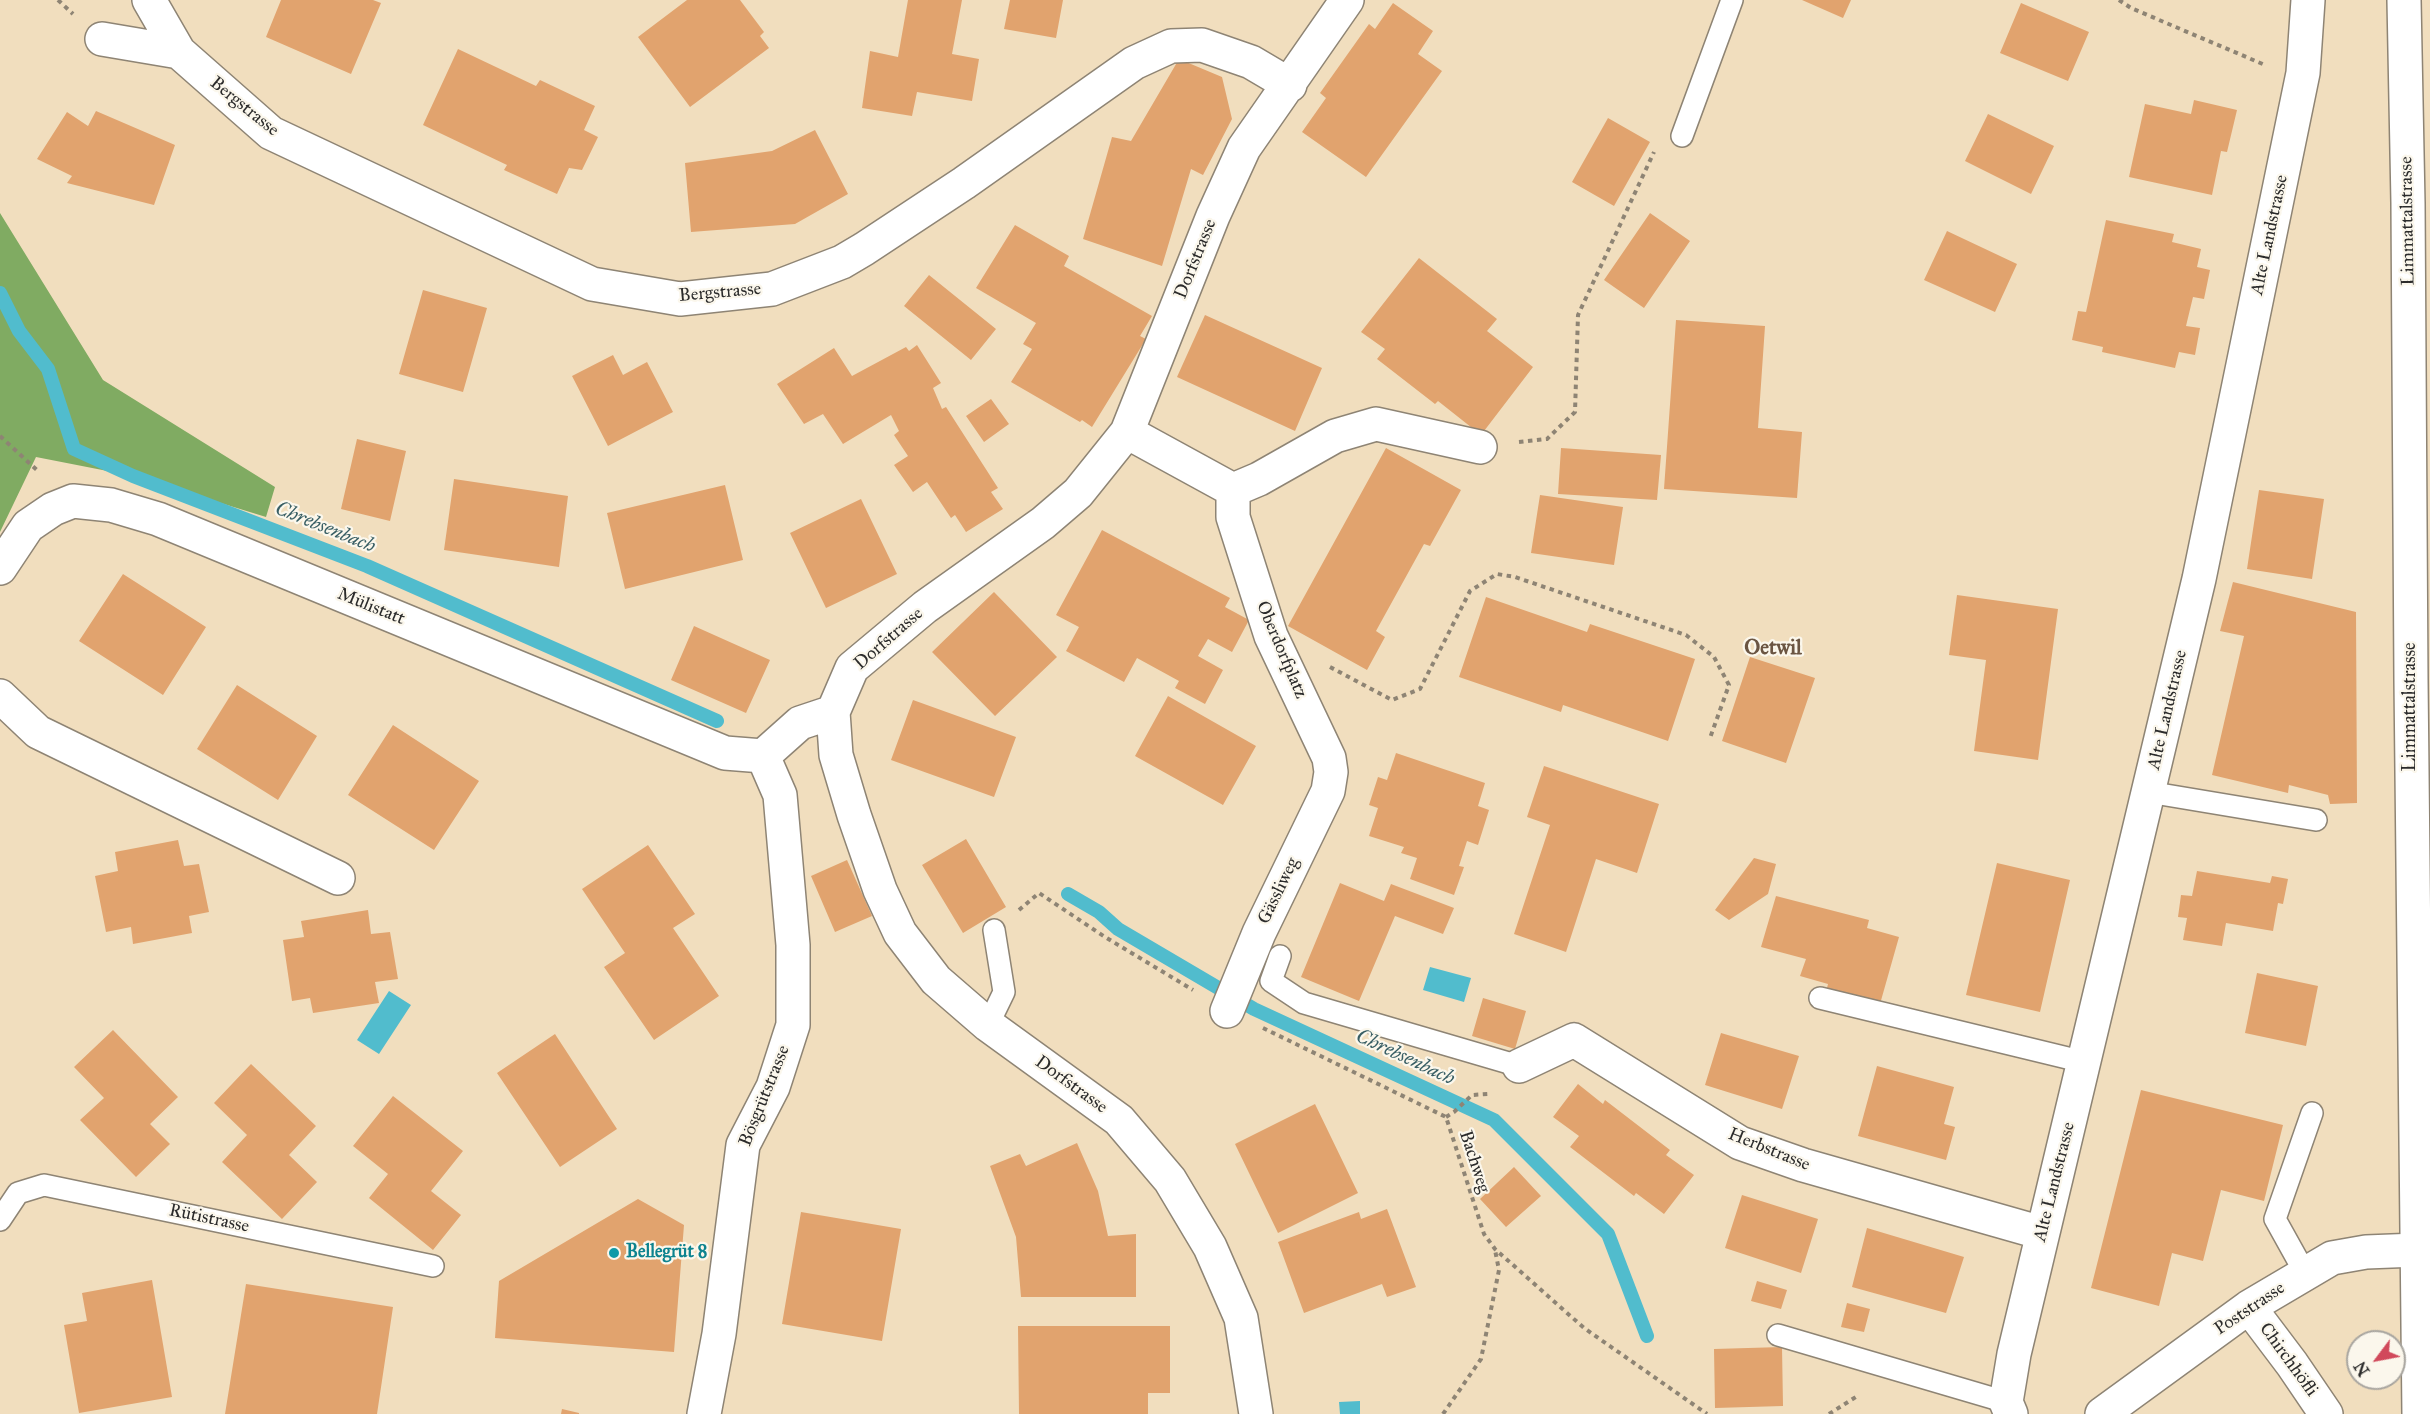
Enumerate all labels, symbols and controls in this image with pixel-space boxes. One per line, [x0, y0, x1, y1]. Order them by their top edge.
street label: Bergstrasse [205, 73, 283, 141]
street label: Limmattalstrasse [2396, 156, 2420, 286]
street label: Alte Landstrasse [2247, 173, 2293, 297]
street label: Dorfstrasse [1170, 216, 1222, 302]
street label: Bergstrasse [678, 279, 762, 307]
water label: Chrebsenbach [271, 497, 379, 559]
street label: Mülistatt [334, 584, 408, 630]
street label: Oberdorfplatz [1251, 598, 1311, 702]
street label: Dorfstrasse [850, 603, 928, 675]
district label: Oetwil [1744, 636, 1802, 662]
street label: Limmattalstrasse [2400, 642, 2422, 772]
street label: Alte Landstrasse [2144, 648, 2192, 772]
street label: Gässliweg [1254, 854, 1304, 928]
water label: Chrebsenbach [1352, 1025, 1458, 1091]
street label: Bösgrütstrasse [735, 1042, 795, 1150]
street label: Dorfstrasse [1031, 1052, 1111, 1118]
street label: Alte Landstrasse [2030, 1120, 2080, 1244]
street label: Herbstrasse [1725, 1124, 1813, 1176]
street label: Bachweg [1454, 1128, 1494, 1196]
street label: Rütistrasse [167, 1200, 251, 1238]
place label: Bellegrüt 8 [626, 1242, 707, 1264]
marker: Bellegrüt 8 [607, 1246, 621, 1260]
street label: Poststrasse [2211, 1278, 2289, 1340]
street label: Chirchhöfli [2254, 1319, 2322, 1401]
north arrow [2346, 1330, 2406, 1390]
text: N [2350, 1358, 2374, 1380]

